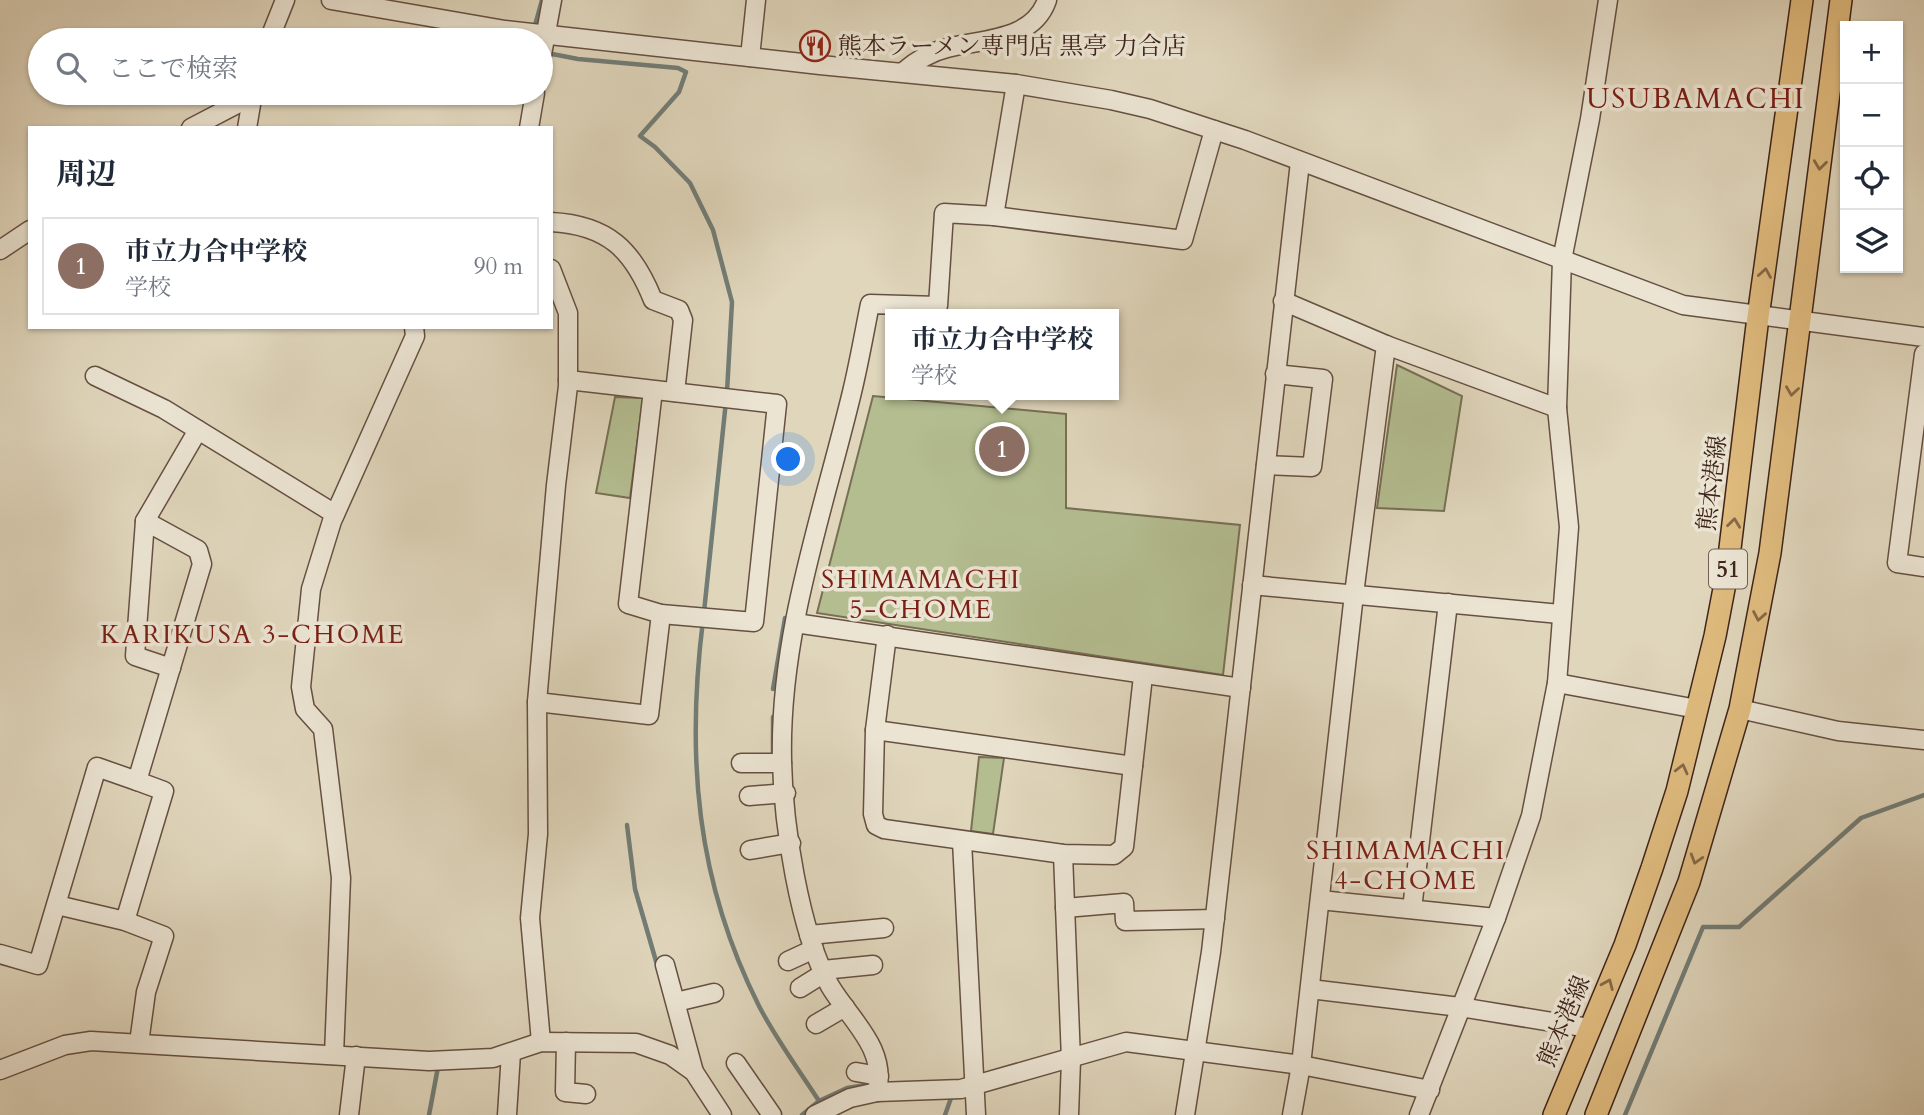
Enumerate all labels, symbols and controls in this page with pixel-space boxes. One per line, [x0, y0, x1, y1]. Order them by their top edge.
map controls [1840, 21, 1903, 273]
button: + [1840, 21, 1903, 84]
search box [28, 28, 553, 105]
restaurant icon: 熊本ラーメン専門店 黒亭 力合店 [798, 29, 832, 63]
place label: 熊本ラーメン専門店 黒亭 力合店 [838, 30, 1186, 63]
icon: search [52, 48, 90, 86]
text: ここで検索 [108, 51, 238, 86]
district label: USUBAMACHI [1586, 80, 1806, 118]
button: − [1840, 84, 1903, 147]
button: locate [1840, 147, 1903, 210]
text: 周辺 [56, 154, 116, 195]
one-way arrow [1813, 159, 1828, 171]
button: layers [1840, 210, 1903, 273]
text: 市立力合中学校 [125, 234, 307, 269]
text: 1 [75, 251, 87, 282]
text: 90 m [474, 251, 523, 282]
one-way arrow [1757, 267, 1772, 279]
text: 学校 [125, 272, 171, 303]
popup [885, 309, 1119, 400]
text: 市立力合中学校 [911, 322, 1093, 357]
text: 学校 [911, 360, 957, 391]
one-way arrow [1784, 385, 1799, 397]
pin: 1 [979, 423, 1025, 475]
street label: 熊本港線 [1690, 433, 1735, 533]
your location [771, 442, 805, 476]
one-way arrow [1726, 517, 1741, 529]
road number: 51 [1709, 550, 1747, 589]
district label: SHIMAMACHI 5-CHOME [821, 562, 1021, 627]
one-way arrow [1752, 610, 1767, 622]
district label: KARIKUSA 3-CHOME [100, 617, 406, 652]
one-way arrow [1674, 763, 1688, 775]
district label: SHIMAMACHI 4-CHOME [1306, 833, 1506, 898]
one-way arrow [1689, 853, 1704, 865]
street label: 熊本港線 [1531, 971, 1598, 1072]
one-way arrow [1600, 979, 1614, 991]

